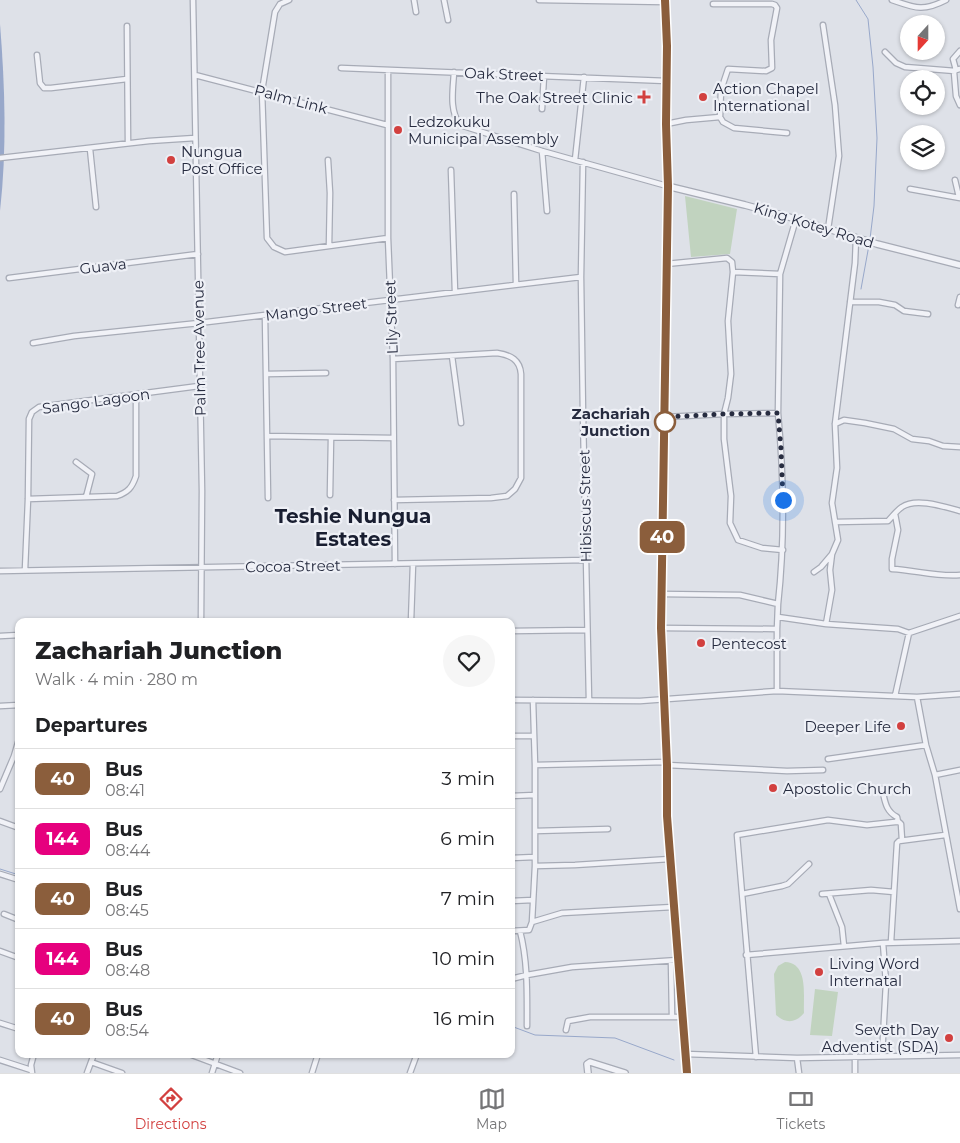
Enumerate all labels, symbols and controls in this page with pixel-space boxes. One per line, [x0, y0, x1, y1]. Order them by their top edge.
north arrow [900, 15, 945, 60]
map controls [900, 15, 945, 170]
street label: Oak Street [464, 63, 544, 85]
button: locate [900, 70, 945, 115]
place label: Action Chapel International [713, 79, 819, 115]
street label: Palm Link [252, 80, 330, 118]
place label: The Oak Street Clinic [476, 88, 633, 107]
marker: The Oak Street Clinic [637, 90, 651, 104]
marker: Action Chapel International [697, 91, 709, 103]
place label: Ledzokuku Municipal Assembly [408, 112, 559, 148]
marker: Ledzokuku Municipal Assembly [392, 124, 404, 136]
button: layers [900, 125, 945, 170]
place label: Nungua Post Office [181, 142, 263, 178]
marker: Nungua Post Office [165, 154, 177, 166]
street label: King Kotey Road [752, 198, 876, 252]
street label: Guava [78, 254, 128, 278]
street label: Palm Tree Avenue [188, 280, 210, 416]
street label: Lily Street [380, 280, 402, 354]
street label: Mango Street [264, 293, 368, 325]
street label: Sango Lagoon [41, 384, 151, 418]
place label: Zachariah Junction [572, 404, 650, 440]
marker: Zachariah Junction [654, 411, 676, 433]
street label: Hibiscus Street [575, 449, 595, 563]
your location [771, 488, 796, 513]
district label: Teshie Nungua Estates [275, 504, 431, 551]
line badge: 40 [640, 521, 684, 553]
text: 40 [650, 526, 674, 548]
street label: Cocoa Street [245, 556, 341, 576]
place label: Pentecost [711, 634, 787, 653]
button: heart [443, 635, 495, 687]
text: Zachariah Junction [35, 636, 282, 665]
marker: Pentecost [695, 637, 707, 649]
text: Walk · 4 min · 280 m [35, 670, 198, 689]
text: Departures [35, 714, 147, 737]
place label: Deeper Life [804, 717, 891, 736]
marker: Deeper Life [895, 720, 907, 732]
text: Bus [105, 758, 143, 781]
text: 3 min [441, 767, 495, 790]
text: 40 [50, 768, 75, 790]
place label: Apostolic Church [783, 779, 911, 798]
text: 08:41 [105, 781, 145, 800]
marker: Apostolic Church [767, 782, 779, 794]
text: Bus [105, 818, 143, 841]
text: 6 min [440, 827, 495, 850]
text: 144 [47, 828, 78, 850]
text: 08:44 [105, 841, 150, 860]
text: Bus [105, 878, 143, 901]
text: 7 min [441, 887, 495, 910]
text: 40 [50, 888, 75, 910]
text: 08:45 [105, 901, 149, 920]
text: Bus [105, 938, 143, 961]
text: 10 min [432, 947, 495, 970]
text: 144 [47, 948, 78, 970]
place label: Living Word Internatal [829, 954, 920, 990]
text: 08:48 [105, 961, 150, 980]
marker: Living Word Internatal [813, 966, 825, 978]
text: Bus [105, 998, 143, 1021]
text: 16 min [433, 1007, 495, 1030]
text: 40 [50, 1008, 75, 1030]
place label: Seveth Day Adventist (SDA) [821, 1020, 940, 1056]
text: 08:54 [105, 1021, 149, 1040]
marker: Seveth Day Adventist (SDA) [943, 1032, 955, 1044]
tab: Directions [135, 1085, 206, 1133]
tab: Map [476, 1085, 507, 1133]
tab: Tickets [777, 1085, 825, 1133]

